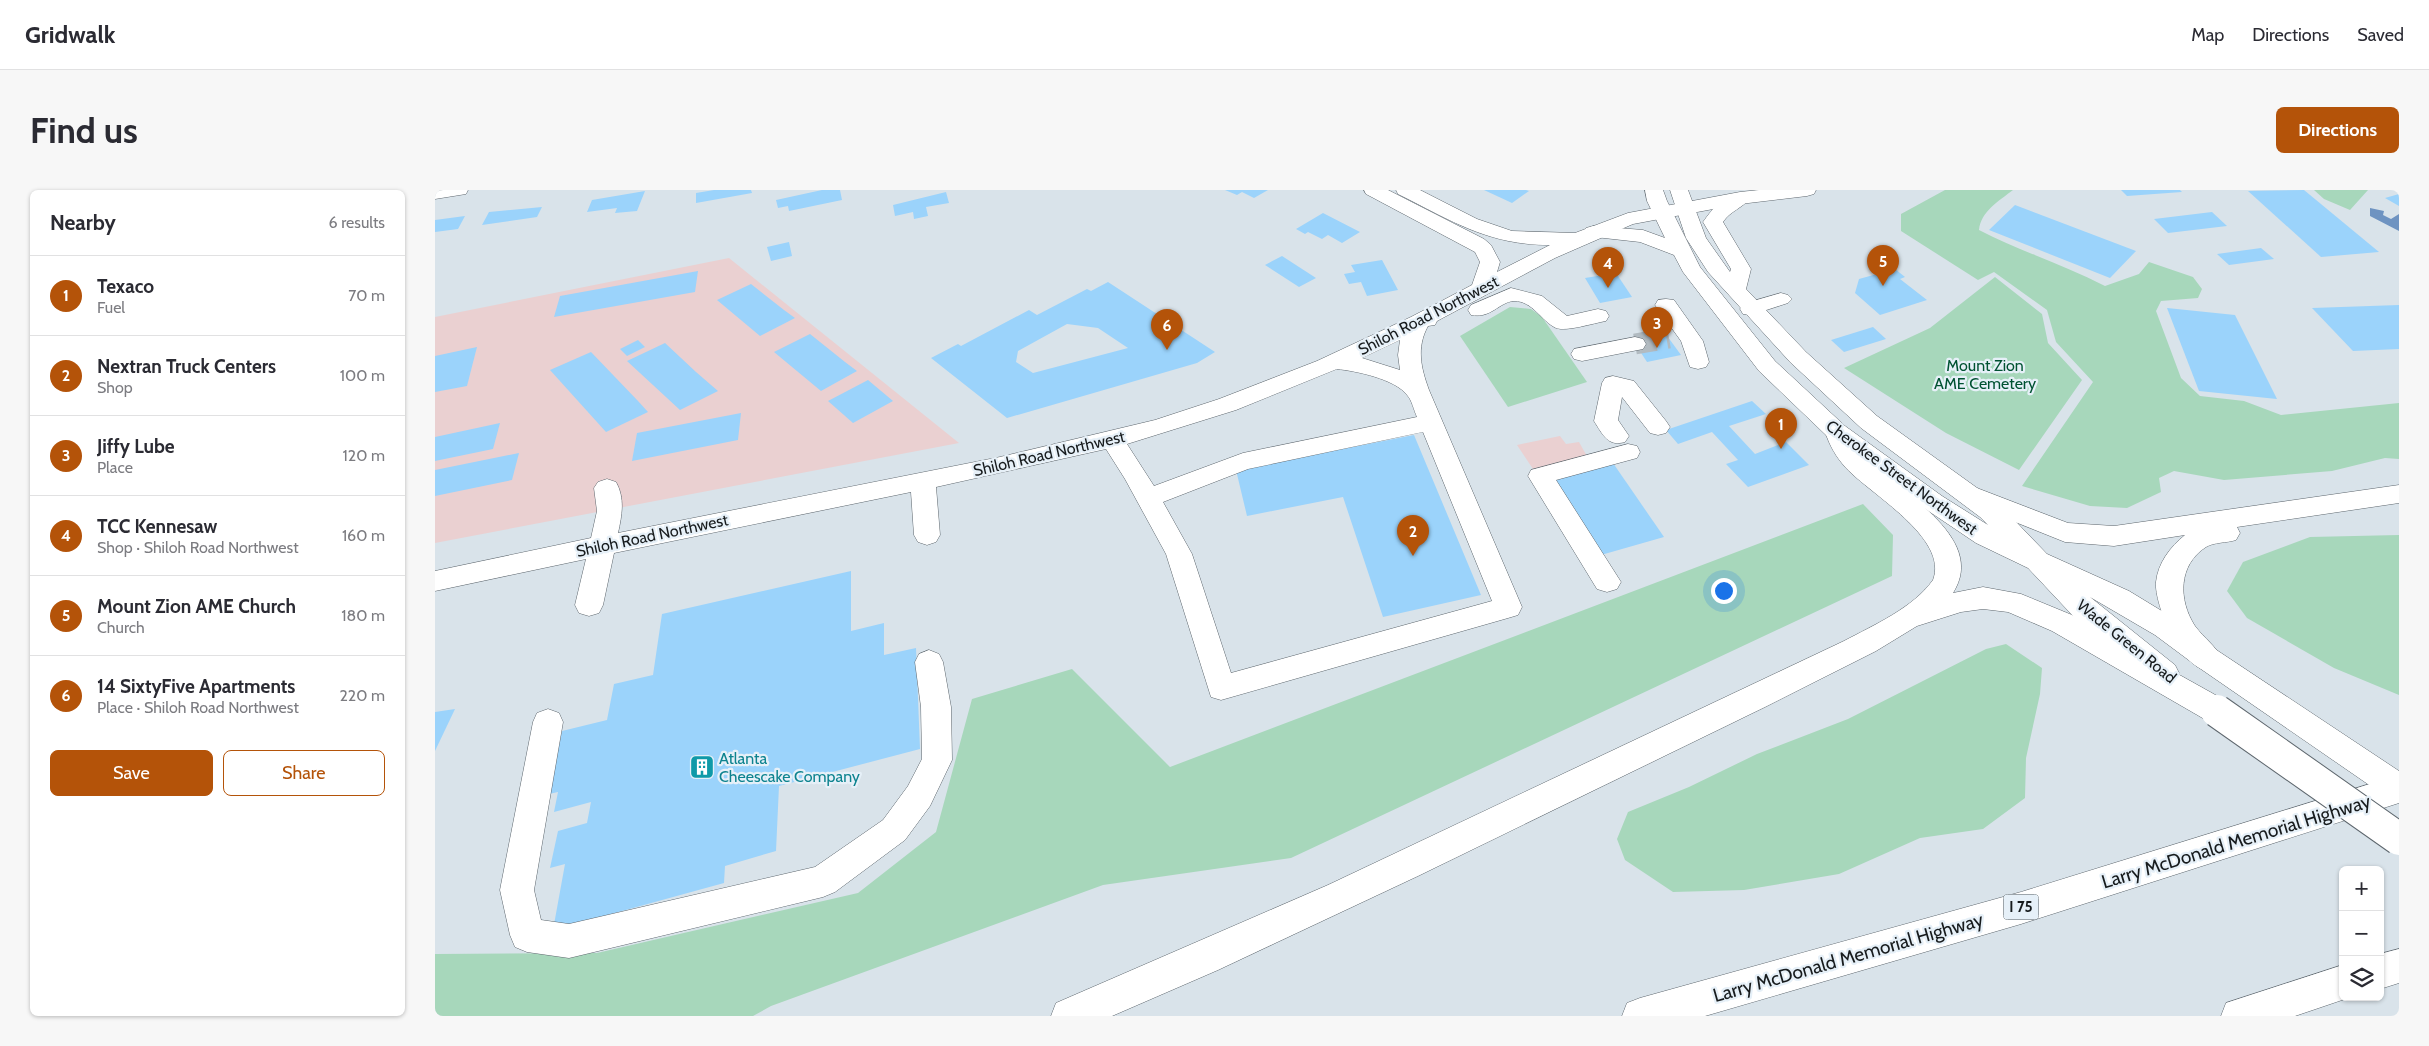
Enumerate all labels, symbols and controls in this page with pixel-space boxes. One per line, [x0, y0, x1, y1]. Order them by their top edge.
text: Gridwalk [25, 20, 115, 49]
text: Map [2191, 24, 2224, 46]
text: Directions [2252, 24, 2329, 46]
text: Saved [2357, 24, 2404, 46]
button: Directions [2276, 107, 2399, 153]
text: Find us [30, 109, 138, 152]
text: Nearby [50, 210, 116, 235]
text: 6 results [329, 213, 385, 232]
pin: 5 [1867, 245, 1899, 286]
pin: 4 [1592, 247, 1624, 288]
street label: Shiloh Road Northwest [1355, 272, 1502, 359]
text: Texaco [97, 275, 154, 298]
text: 1 [63, 286, 69, 305]
text: 70 m [348, 286, 385, 305]
text: Fuel [97, 298, 125, 317]
pin: 3 [1641, 307, 1673, 348]
pin: 6 [1151, 309, 1183, 350]
text: Nextran Truck Centers [97, 355, 276, 378]
park label: Mount Zion AME Cemetery [1934, 356, 2036, 393]
text: 2 [62, 366, 70, 385]
text: 100 m [340, 366, 385, 385]
text: Shop [97, 378, 133, 397]
pin: 1 [1765, 408, 1797, 449]
street label: Cherokee Street Northwest [1822, 416, 1982, 539]
street label: Shiloh Road Northwest [971, 427, 1127, 480]
text: Jiffy Lube [97, 435, 175, 458]
text: 3 [62, 446, 70, 465]
text: 120 m [343, 446, 385, 465]
text: Place [97, 458, 133, 477]
street label: Shiloh Road Northwest [574, 510, 730, 561]
text: TCC Kennesaw [97, 515, 217, 538]
pin: 2 [1397, 515, 1429, 556]
text: 4 [61, 526, 71, 545]
text: 160 m [342, 526, 385, 545]
text: Shop · Shiloh Road Northwest [97, 538, 299, 557]
your location [1711, 578, 1737, 604]
text: Mount Zion AME Church [97, 595, 296, 618]
street label: Wade Green Road [2073, 596, 2180, 687]
text: 5 [62, 606, 70, 625]
text: 180 m [341, 606, 385, 625]
text: Church [97, 618, 145, 637]
text: 14 SixtyFive Apartments [97, 675, 295, 698]
text: 6 [62, 686, 71, 705]
text: 220 m [339, 686, 385, 705]
text: Place · Shiloh Road Northwest [97, 698, 299, 717]
place label: Atlanta Cheescake Company [719, 749, 860, 786]
button: Save [50, 750, 213, 796]
button: Share [223, 750, 385, 796]
building icon: Atlanta Cheescake Company [689, 754, 715, 780]
street label: Larry McDonald Memorial Highway [2099, 789, 2374, 893]
map controls [2339, 866, 2384, 1001]
button: + [2339, 866, 2384, 911]
road number: I 75 [2003, 894, 2039, 920]
street label: Larry McDonald Memorial Highway [1710, 908, 1986, 1007]
button: − [2339, 911, 2384, 956]
button: layers [2339, 956, 2384, 1001]

